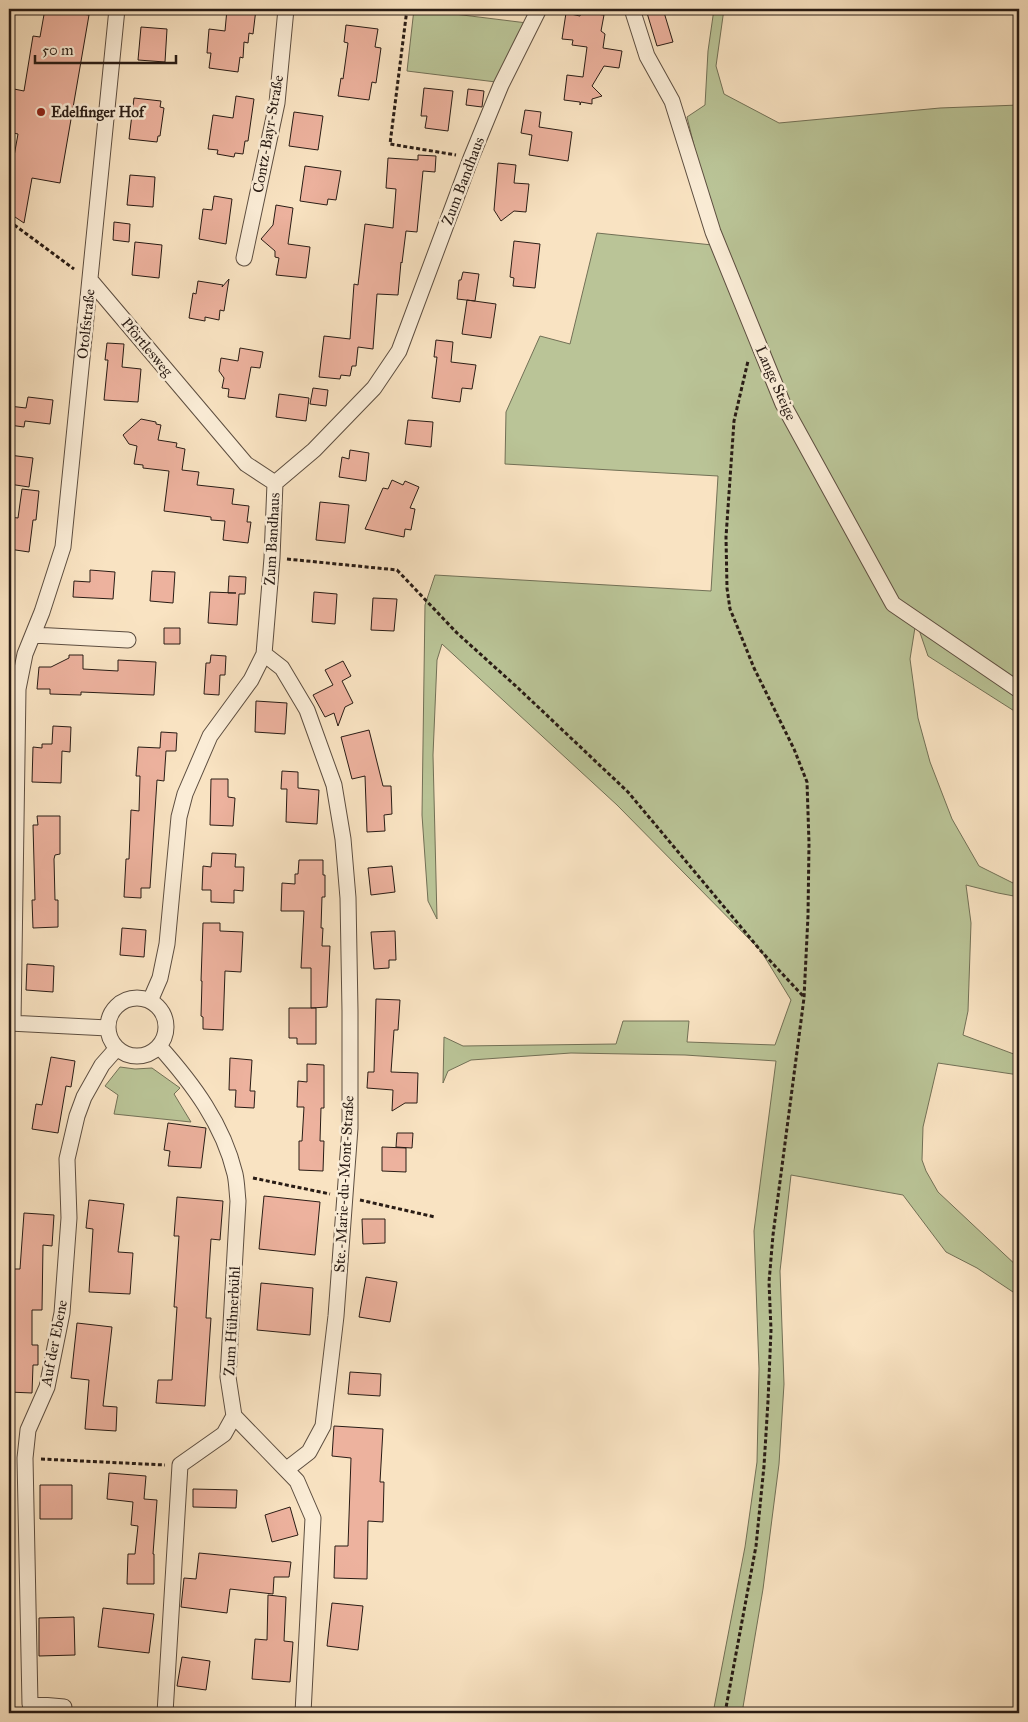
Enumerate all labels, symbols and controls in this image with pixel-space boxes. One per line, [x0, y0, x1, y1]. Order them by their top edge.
scale bar [35, 32, 176, 64]
text: 50 m [42, 41, 74, 59]
street label: Contz-Bayr-Straße [249, 74, 287, 194]
place label: Edelfinger Hof [51, 103, 147, 122]
marker: Edelfinger Hof [35, 106, 47, 118]
street label: Zum Bandhaus [438, 134, 488, 228]
street label: Otolfstraße [73, 288, 99, 360]
street label: Pförtlesweg [117, 314, 177, 381]
street label: Lange Steige [752, 343, 800, 423]
street label: Zum Bandhaus [261, 492, 283, 586]
street label: Ste.-Marie-du-Mont-Straße [330, 1095, 358, 1273]
street label: Zum Hühnerbühl [220, 1265, 244, 1376]
street label: Auf der Ebene [37, 1298, 71, 1389]

